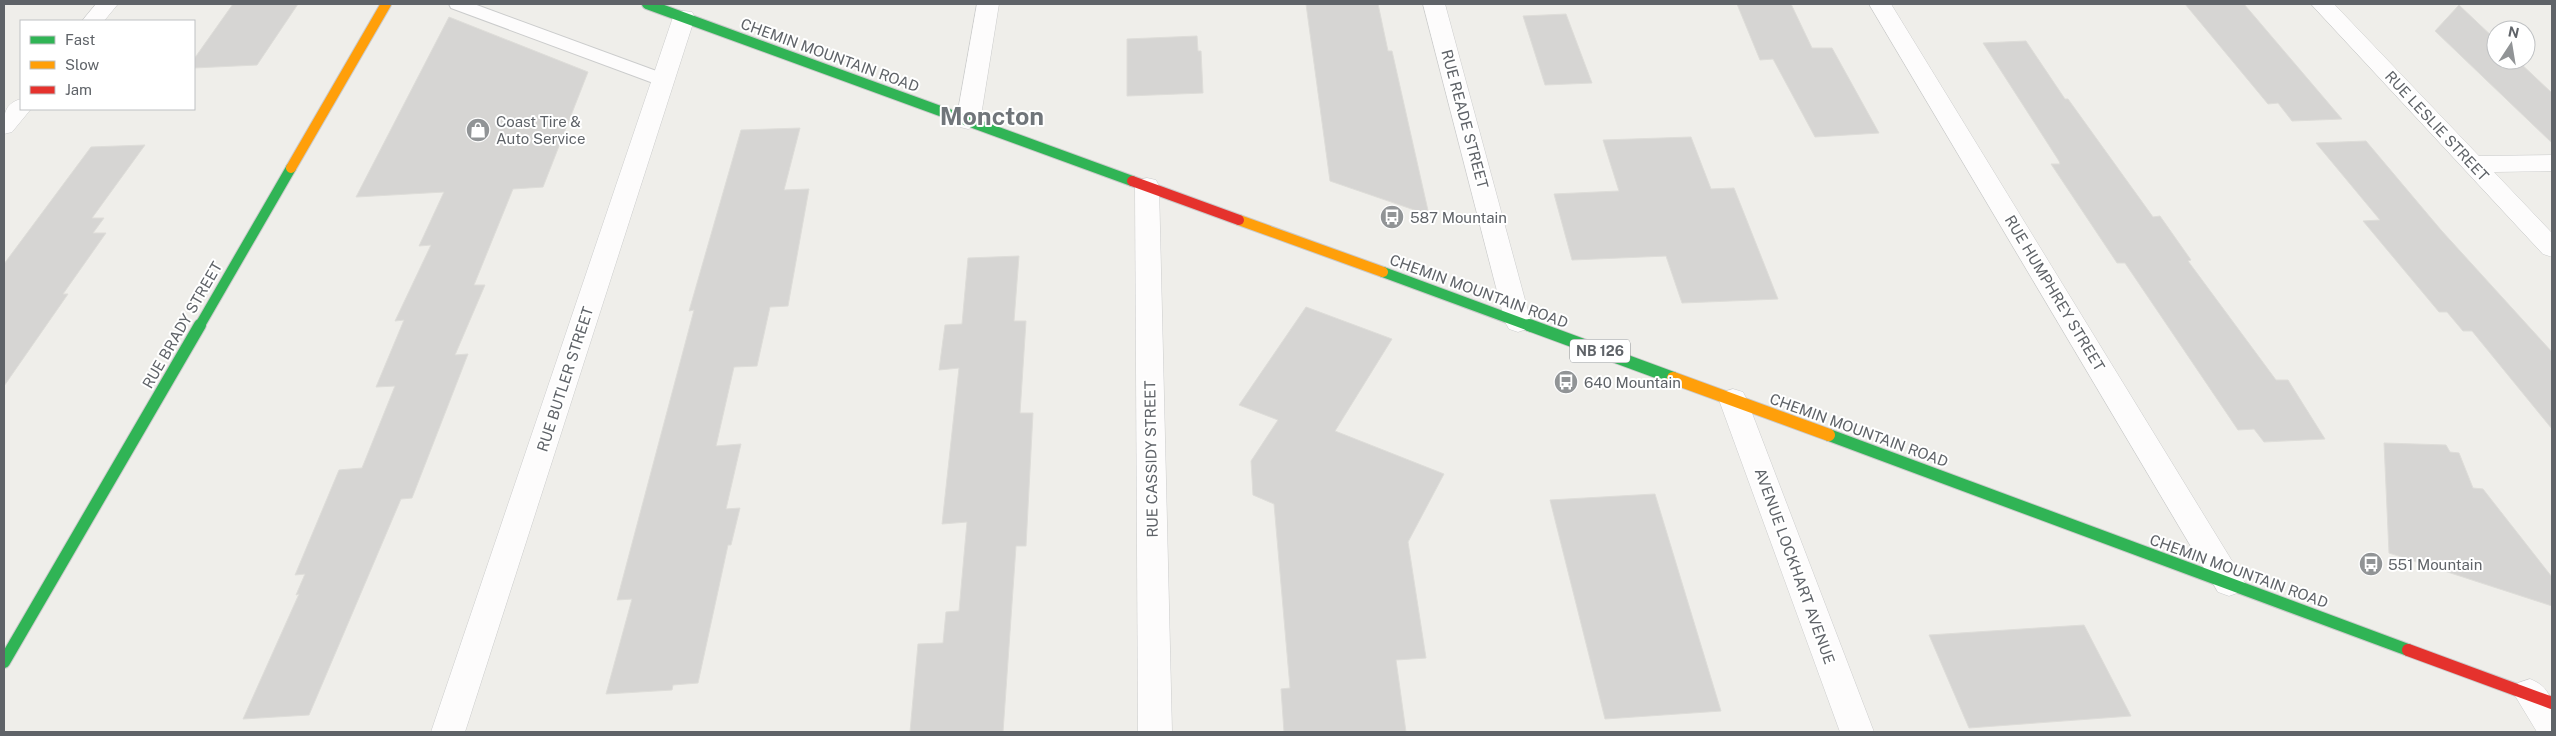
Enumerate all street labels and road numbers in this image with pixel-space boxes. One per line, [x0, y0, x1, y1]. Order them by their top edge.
street label: CHEMIN MOUNTAIN ROAD [738, 15, 922, 95]
street label: RUE READE STREET [1438, 48, 1492, 191]
street label: RUE LESLIE STREET [2382, 68, 2492, 185]
street label: RUE HUMPHREY STREET [2002, 212, 2108, 374]
street label: CHEMIN MOUNTAIN ROAD [1387, 251, 1571, 331]
street label: RUE BRADY STREET [139, 259, 225, 391]
street label: RUE BUTLER STREET [534, 304, 597, 454]
road number: NB 126 [1570, 340, 1630, 362]
street label: RUE CASSIDY STREET [1141, 380, 1161, 538]
street label: CHEMIN MOUNTAIN ROAD [1767, 390, 1951, 470]
street label: AVENUE LOCKHART AVENUE [1752, 466, 1838, 666]
street label: CHEMIN MOUNTAIN ROAD [2147, 531, 2331, 611]

